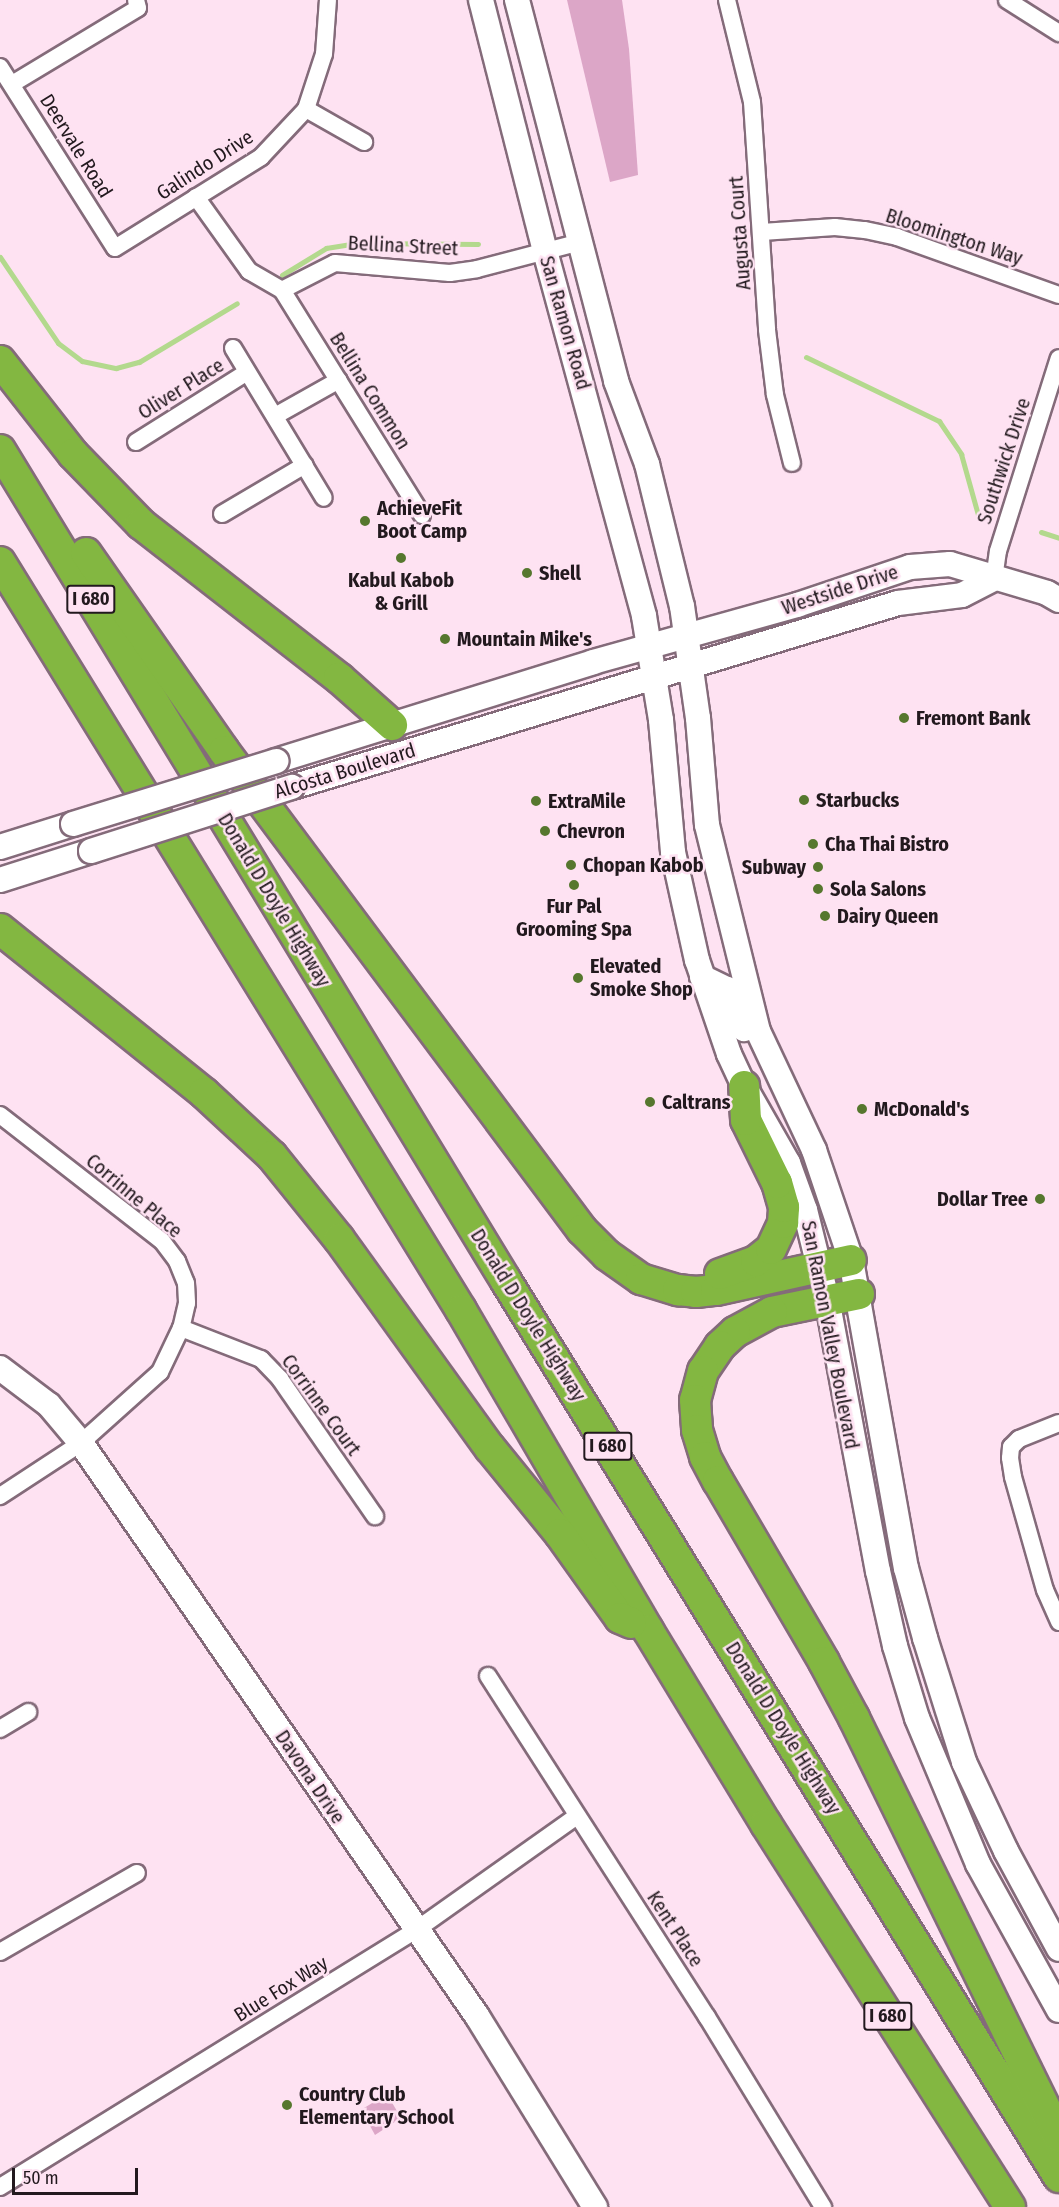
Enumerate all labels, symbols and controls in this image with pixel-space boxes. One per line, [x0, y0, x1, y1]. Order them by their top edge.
street label: Deervale Road [35, 90, 117, 202]
street label: Galindo Drive [152, 125, 258, 205]
street label: Augusta Court [724, 175, 756, 291]
street label: Bloomington Way [883, 204, 1025, 270]
street label: Bellina Street [347, 231, 459, 261]
street label: San Ramon Road [534, 253, 596, 393]
street label: Bellina Common [324, 328, 416, 454]
street label: Oliver Place [134, 353, 228, 425]
street label: Southwick Drive [972, 395, 1036, 527]
place label: AchieveFit Boot Camp [377, 497, 467, 544]
marker: AchieveFit Boot Camp [358, 514, 372, 528]
marker: Kabul Kabob & Grill [394, 551, 408, 565]
street label: Westside Drive [779, 560, 901, 620]
place label: Shell [539, 561, 581, 585]
marker: Shell [520, 566, 534, 580]
place label: Kabul Kabob & Grill [348, 568, 454, 615]
road number: I 680 [66, 584, 116, 614]
place label: Mountain Mike's [457, 627, 592, 651]
marker: Mountain Mike's [438, 632, 452, 646]
place label: Fremont Bank [916, 706, 1030, 730]
marker: Fremont Bank [897, 711, 911, 725]
street label: Alcosta Boulevard [272, 738, 418, 804]
place label: Starbucks [816, 788, 899, 812]
place label: ExtraMile [548, 789, 626, 813]
marker: Starbucks [797, 793, 811, 807]
marker: ExtraMile [529, 794, 543, 808]
street label: Donald D Doyle Highway [213, 809, 335, 991]
place label: Chevron [557, 819, 625, 843]
marker: Chevron [538, 824, 552, 838]
place label: Cha Thai Bistro [825, 832, 949, 856]
marker: Cha Thai Bistro [806, 837, 820, 851]
place label: Chopan Kabob [583, 853, 703, 877]
place label: Subway [742, 855, 806, 879]
marker: Chopan Kabob [564, 858, 578, 872]
marker: Subway [811, 860, 825, 874]
place label: Sola Salons [830, 877, 926, 901]
marker: Fur Pal Grooming Spa [567, 878, 581, 892]
marker: Sola Salons [811, 882, 825, 896]
place label: Fur Pal Grooming Spa [516, 894, 632, 941]
place label: Dairy Queen [837, 904, 939, 928]
marker: Dairy Queen [818, 909, 832, 923]
place label: Elevated Smoke Shop [590, 954, 693, 1001]
marker: Elevated Smoke Shop [571, 971, 585, 985]
place label: Caltrans [662, 1090, 730, 1114]
marker: Caltrans [643, 1095, 657, 1109]
place label: McDonald's [874, 1097, 969, 1121]
marker: McDonald's [855, 1102, 869, 1116]
street label: Corrinne Place [81, 1149, 187, 1243]
place label: Dollar Tree [937, 1187, 1028, 1211]
marker: Dollar Tree [1033, 1192, 1047, 1206]
street label: San Ramon Valley Boulevard [796, 1219, 864, 1451]
street label: Donald D Doyle Highway [465, 1225, 591, 1405]
street label: Corrinne Court [276, 1350, 366, 1460]
road number: I 680 [582, 1431, 634, 1461]
street label: Donald D Doyle Highway [720, 1638, 846, 1818]
street label: Davona Drive [270, 1726, 350, 1828]
street label: Kent Place [642, 1887, 708, 1971]
street label: Blue Fox Way [230, 1951, 332, 2027]
road number: I 680 [862, 2001, 914, 2031]
place label: Country Club Elementary School [299, 2082, 454, 2129]
marker: Country Club Elementary School [280, 2098, 294, 2112]
scale bar [15, 2156, 141, 2194]
text: 50 m [23, 2167, 59, 2189]

